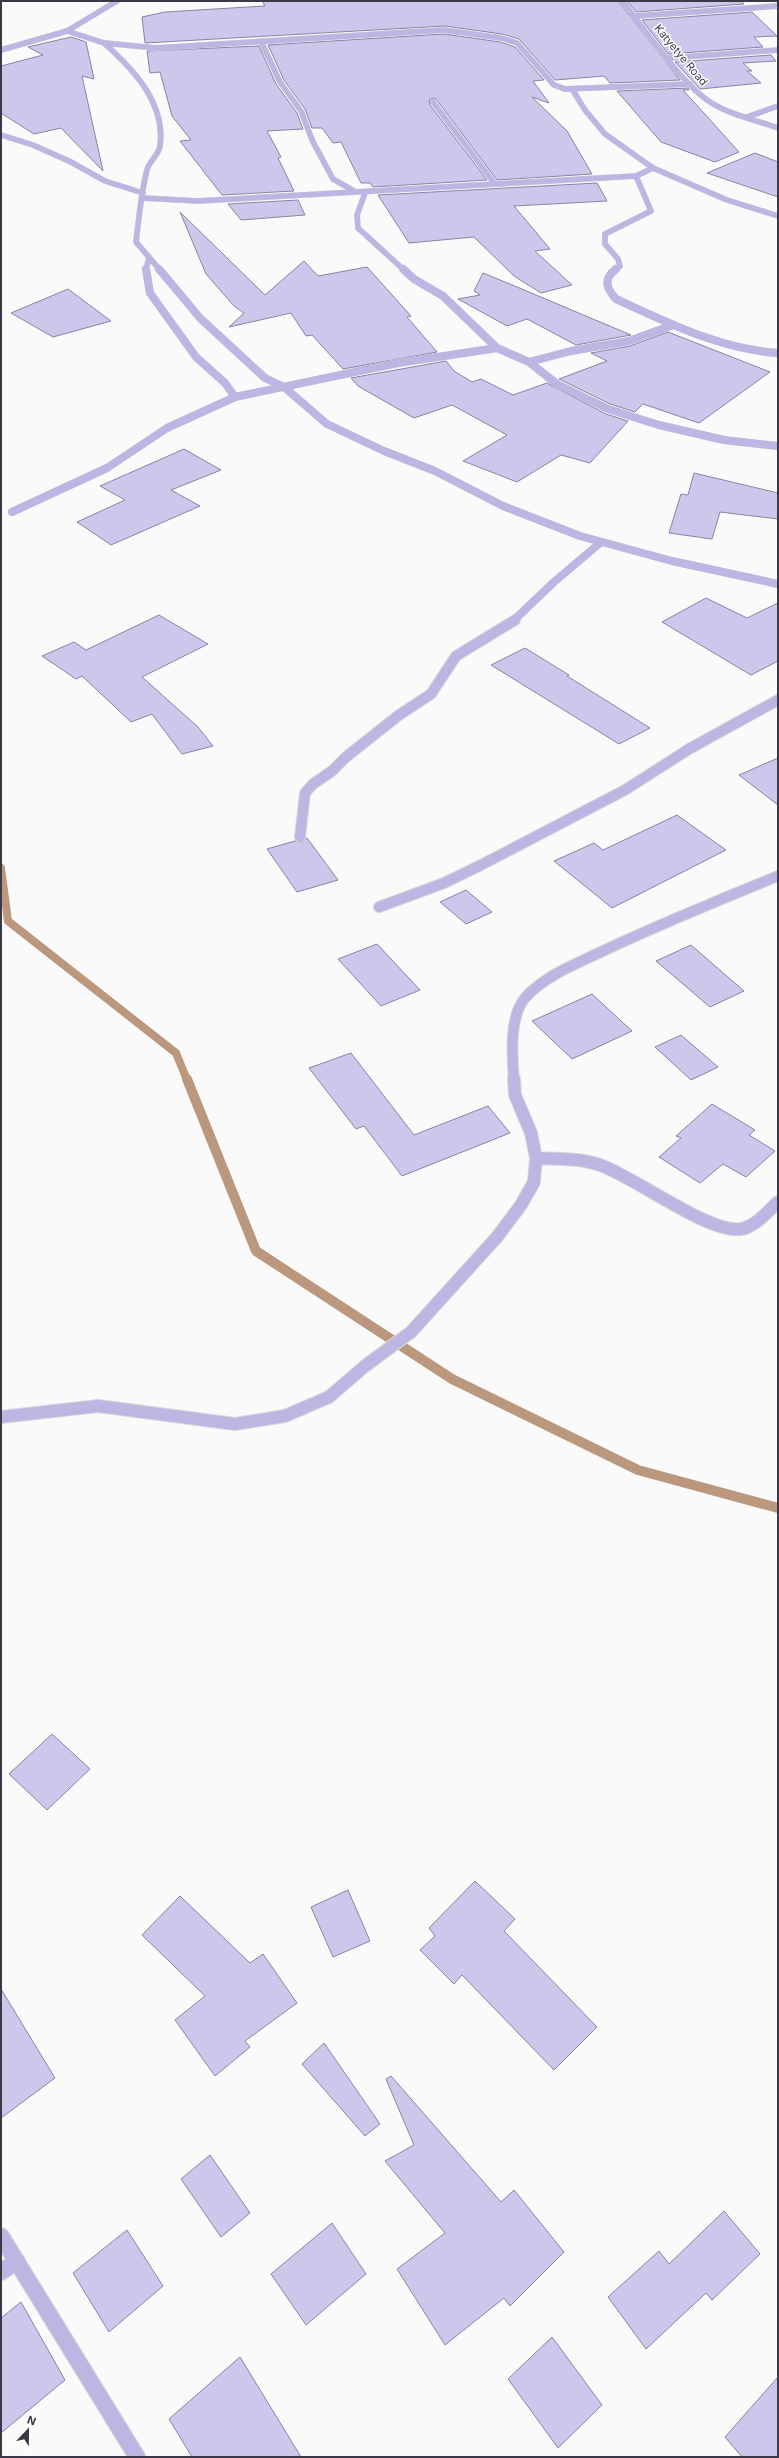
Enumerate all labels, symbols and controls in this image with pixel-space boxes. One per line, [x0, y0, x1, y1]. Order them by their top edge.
street label: Katyetye Road [651, 22, 711, 88]
north arrow [8, 2410, 48, 2450]
text: N [25, 2413, 38, 2429]

